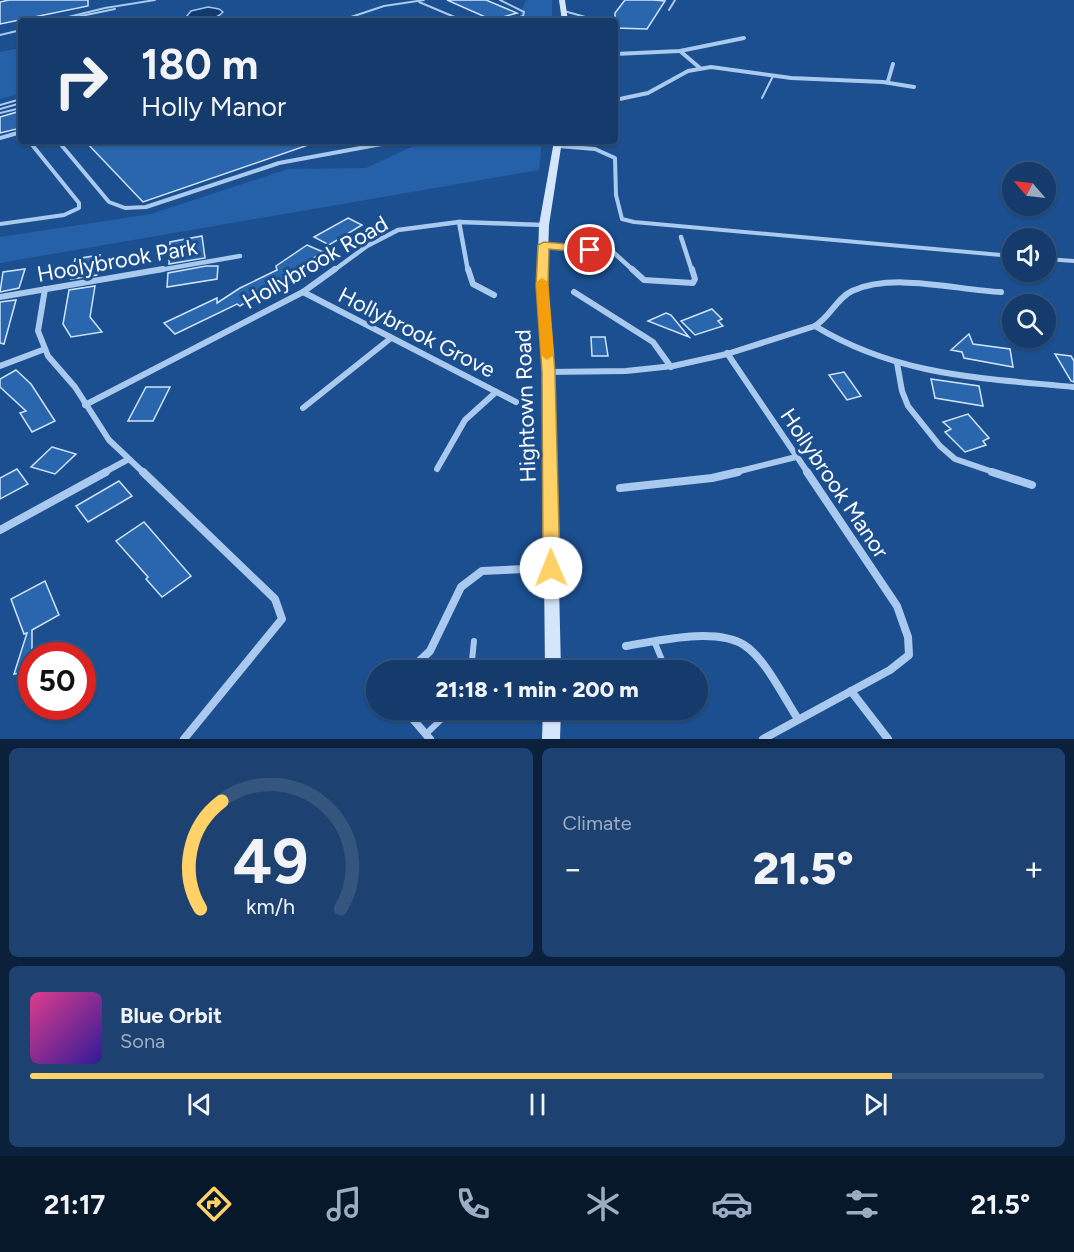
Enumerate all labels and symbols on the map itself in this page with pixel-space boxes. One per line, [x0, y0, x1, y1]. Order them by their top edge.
north arrow [1002, 162, 1056, 216]
street label: Hollybrook Road [238, 210, 393, 315]
pin [564, 224, 615, 275]
street label: Hoolybrook Park [35, 233, 200, 288]
street label: Hollybrook Grove [334, 281, 500, 384]
street label: Hightown Road [509, 329, 542, 483]
street label: Hollybrook Manor [775, 403, 895, 564]
position arrow [519, 536, 583, 600]
speed limit sign: 50 [18, 642, 96, 720]

